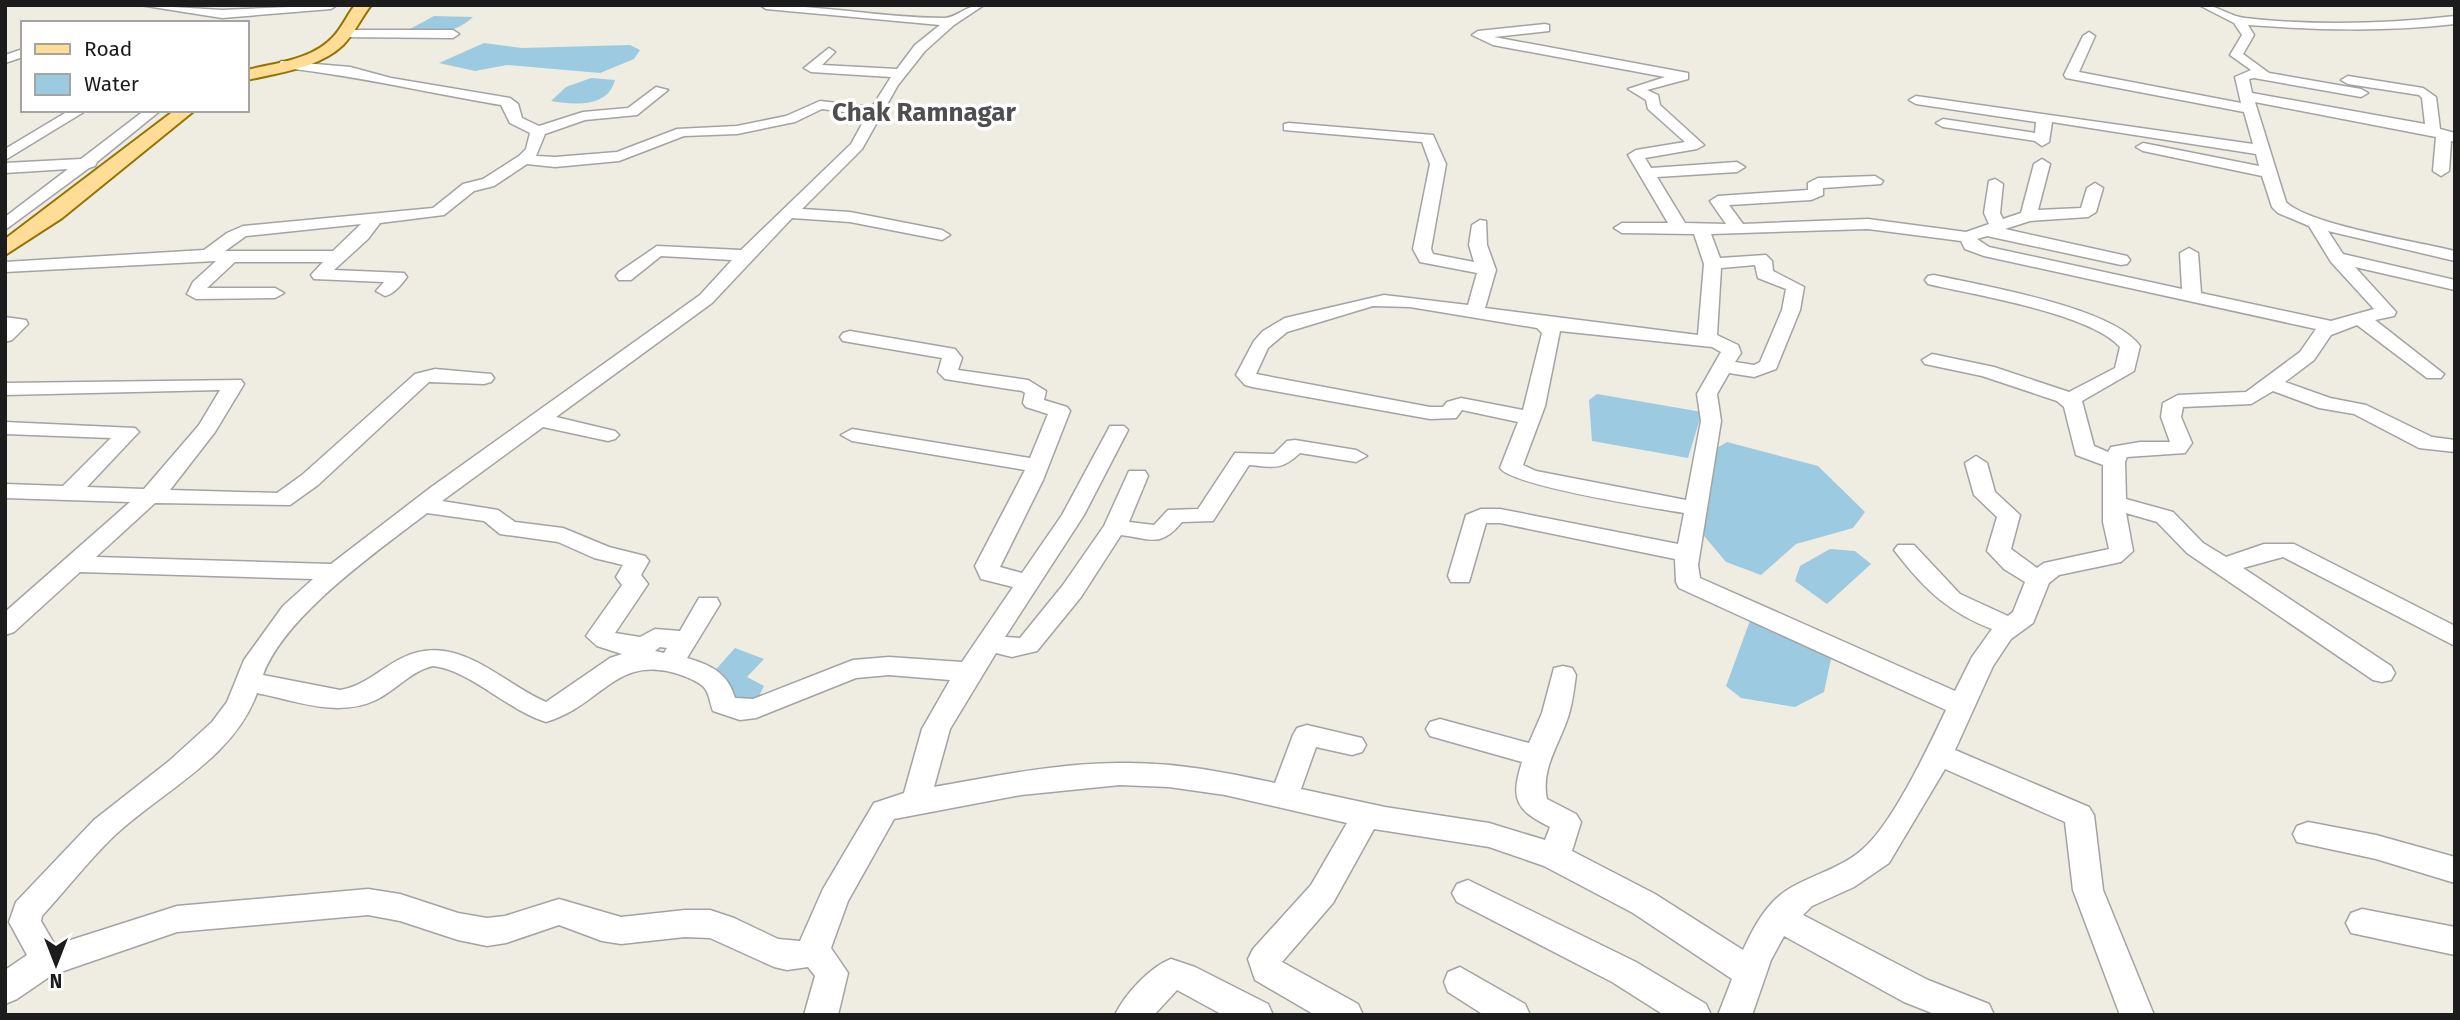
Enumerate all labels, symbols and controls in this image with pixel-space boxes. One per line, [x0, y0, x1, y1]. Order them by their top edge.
legend [21, 21, 248, 112]
text: Road [84, 36, 132, 62]
text: Water [84, 71, 139, 97]
district label: Chak Ramnagar [832, 97, 1016, 128]
north arrow [21, 929, 91, 999]
text: N [50, 969, 62, 992]

